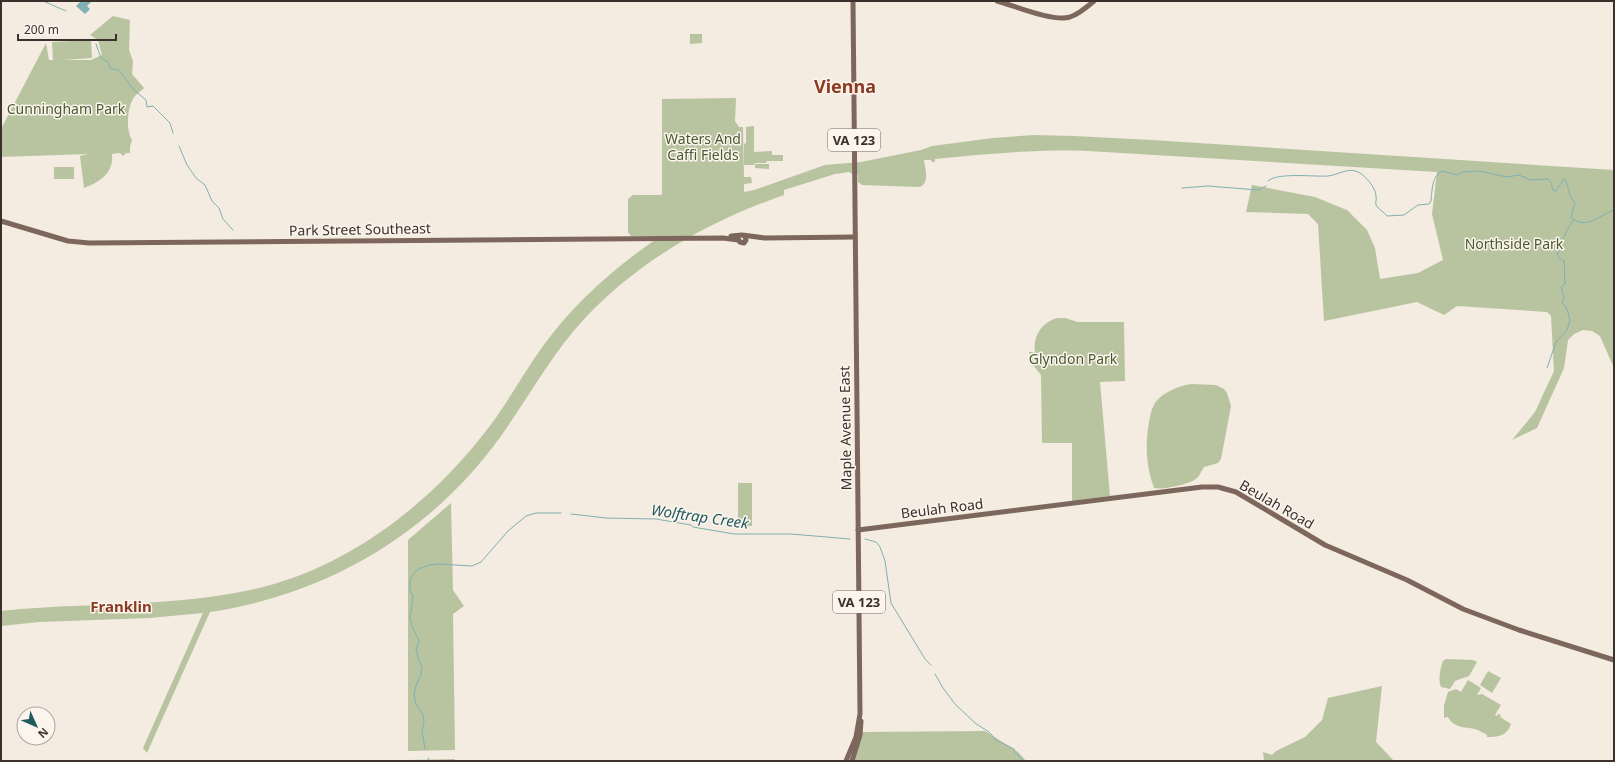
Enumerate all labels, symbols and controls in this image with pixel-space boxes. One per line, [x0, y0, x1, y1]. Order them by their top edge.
scale bar [18, 16, 116, 42]
text: 200 m [24, 21, 59, 38]
district label: Vienna [814, 74, 876, 98]
park label: Cunningham Park [7, 99, 126, 118]
park label: Waters And Caffi Fields [665, 129, 741, 164]
road number: VA 123 [828, 129, 880, 151]
street label: Park Street Southeast [289, 218, 431, 240]
park label: Northside Park [1465, 234, 1564, 253]
park label: Glyndon Park [1029, 349, 1118, 368]
street label: Maple Avenue East [834, 366, 856, 490]
street label: Beulah Road [1236, 475, 1318, 533]
street label: Beulah Road [900, 494, 984, 522]
water label: Wolftrap Creek [650, 499, 751, 533]
road number: VA 123 [833, 591, 885, 613]
district label: Franklin [90, 596, 152, 616]
north arrow [16, 706, 56, 746]
text: N [35, 725, 52, 742]

